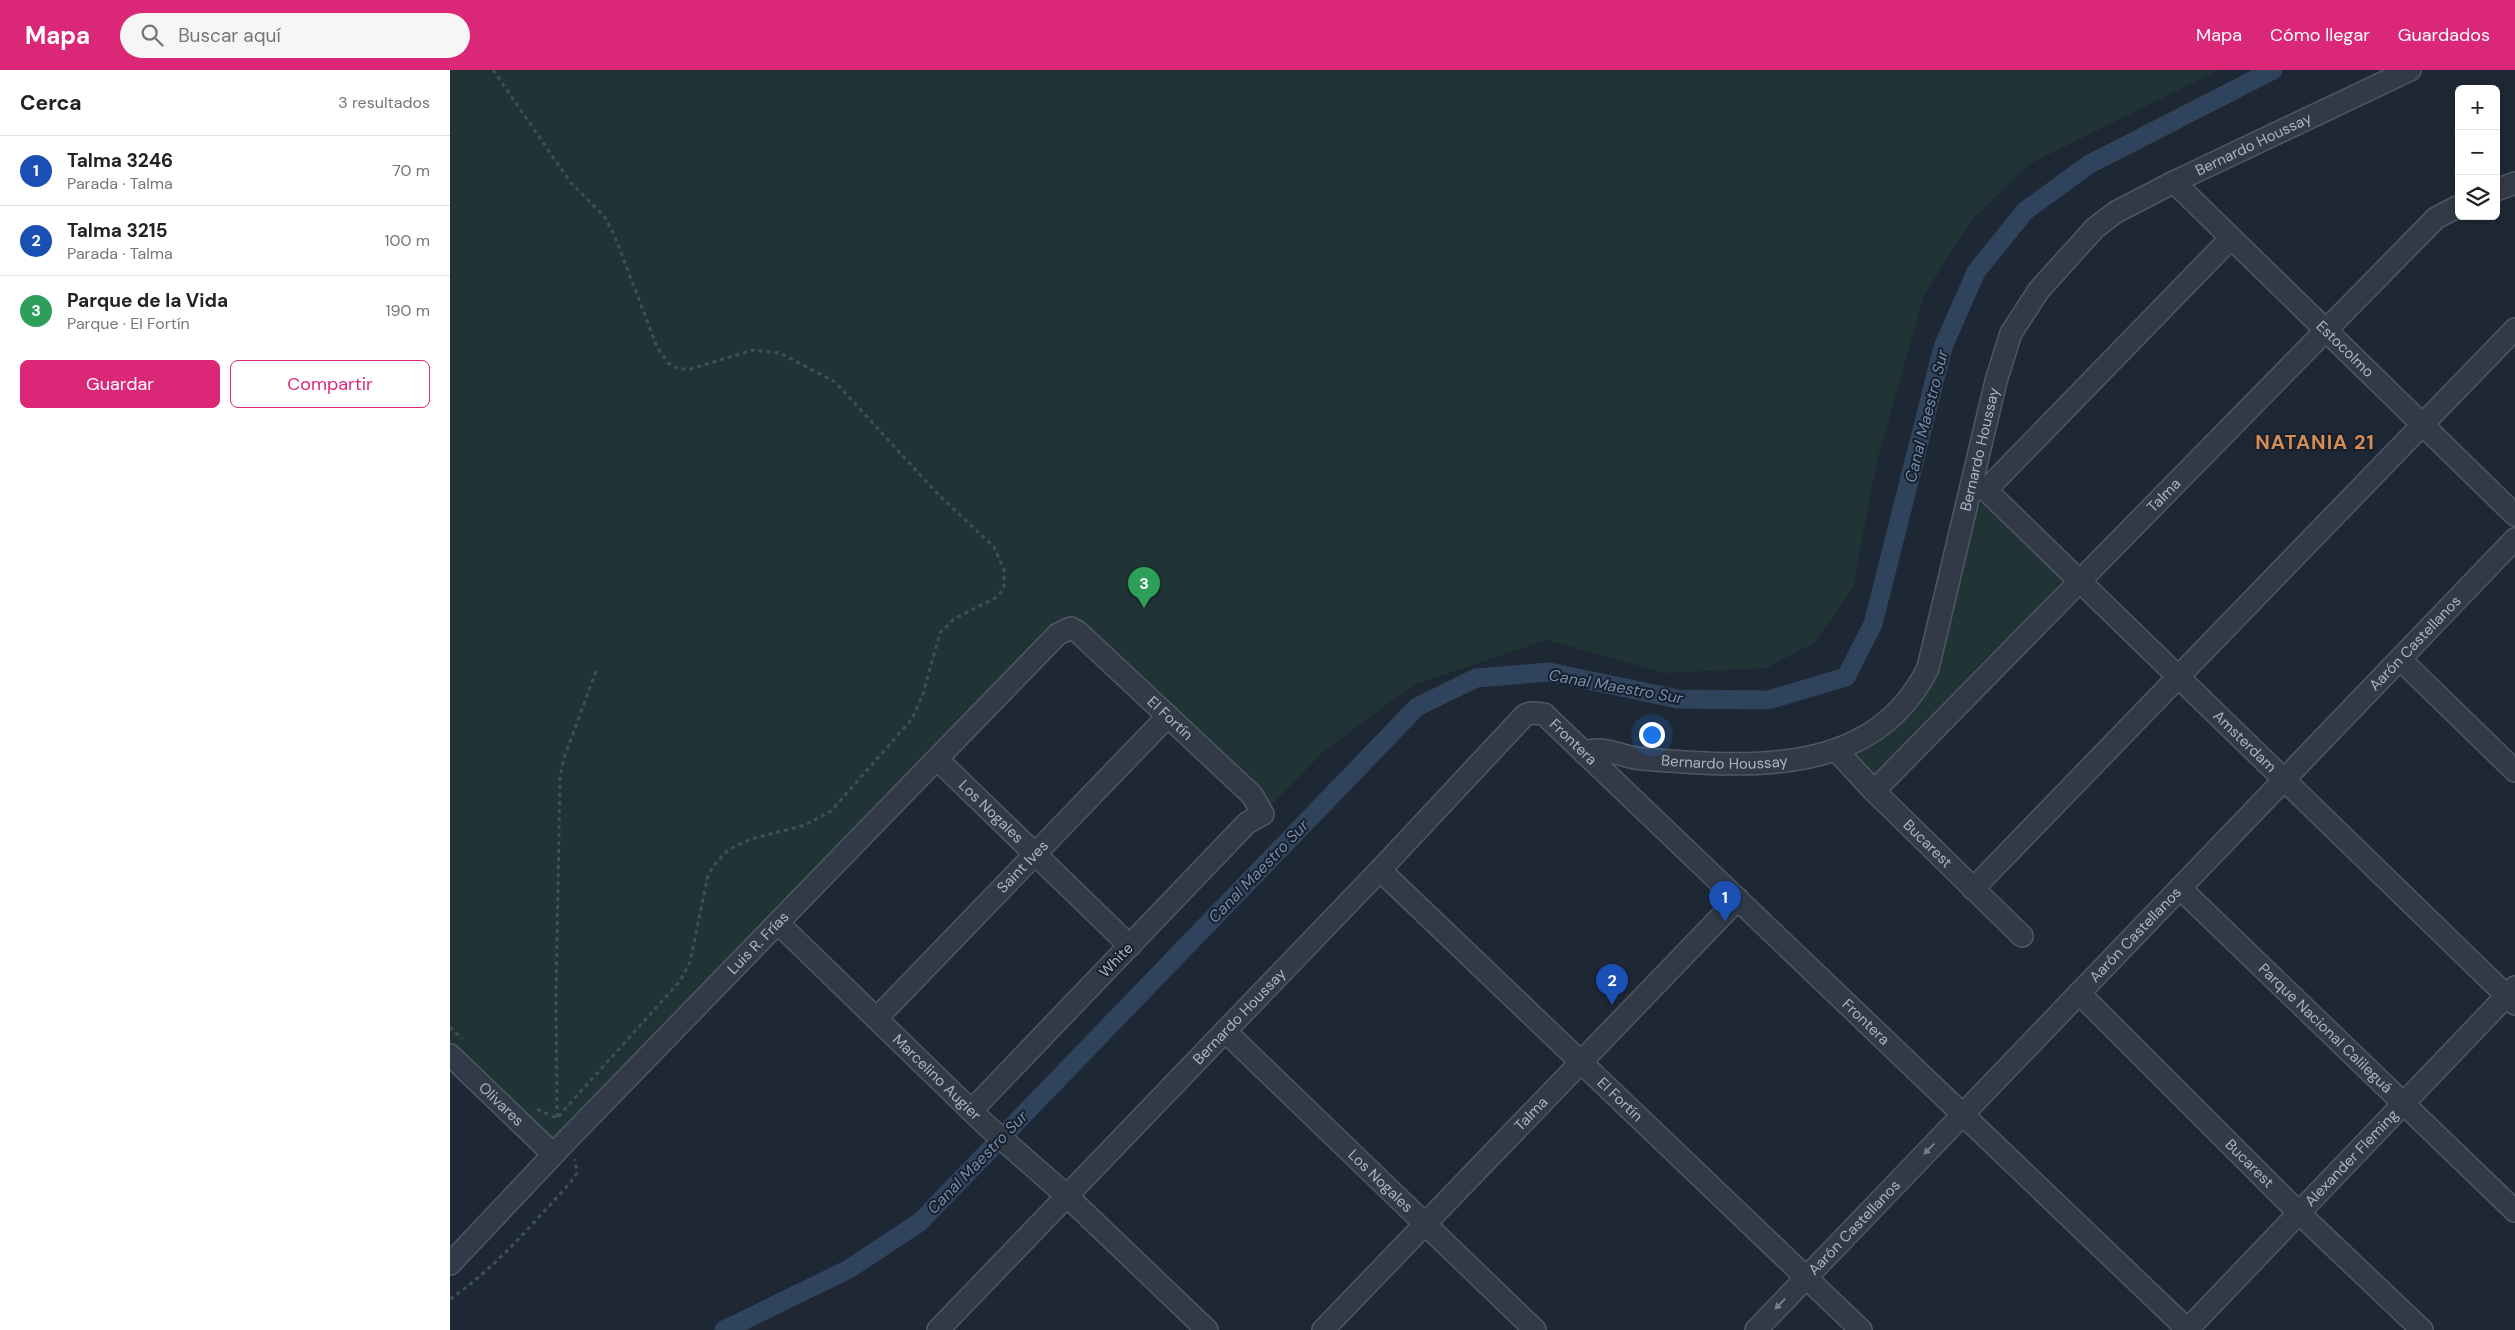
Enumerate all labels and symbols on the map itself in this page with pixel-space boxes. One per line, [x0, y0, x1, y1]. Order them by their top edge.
street label: Bernardo Houssay [2192, 108, 2316, 180]
street label: Estocolmo [2312, 316, 2378, 382]
water label: Canal Maestro Sur [1900, 347, 1953, 485]
street label: Bernardo Houssay [1955, 385, 2004, 513]
district label: NATANIA 21 [2255, 429, 2375, 455]
street label: Talma [2143, 474, 2185, 517]
pin: 3 [1128, 567, 1160, 608]
street label: Aarón Castellanos [2365, 591, 2466, 695]
water label: Canal Maestro Sur [1547, 664, 1686, 709]
street label: El Fortín [1143, 692, 1197, 745]
street label: Amsterdam [2209, 706, 2281, 777]
street label: Frontera [1545, 714, 1601, 769]
your location [1639, 722, 1665, 748]
street label: Bernardo Houssay [1660, 750, 1789, 774]
street label: Los Nogales [954, 775, 1028, 848]
water label: Canal Maestro Sur [1204, 814, 1314, 928]
street label: Bucarest [1899, 815, 1957, 872]
street label: Saint Ives [993, 836, 1053, 898]
pin: 1 [1709, 881, 1741, 922]
street label: Aarón Castellanos [2085, 883, 2186, 987]
street label: Luis R. Frías [723, 907, 793, 979]
street label: White [1095, 938, 1137, 982]
street label: Parque Nacional Calileguá [2254, 959, 2397, 1098]
street label: Bernardo Houssay [1188, 963, 1291, 1069]
pin: 2 [1596, 964, 1628, 1005]
street label: Frontera [1838, 994, 1894, 1049]
street label: Marcelino Augier [888, 1030, 986, 1125]
street label: El Fortín [1593, 1073, 1647, 1126]
street label: Olivares [474, 1078, 528, 1131]
street label: Talma [1510, 1092, 1552, 1135]
water label: Canal Maestro Sur [923, 1105, 1033, 1219]
street label: Alexander Fleming [2300, 1105, 2403, 1211]
street label: Bucarest [2221, 1135, 2278, 1192]
one-way arrow [1923, 1143, 1935, 1155]
street label: Los Nogales [1344, 1145, 1417, 1217]
street label: Aarón Castellanos [1804, 1176, 1905, 1280]
one-way arrow [1775, 1298, 1787, 1310]

